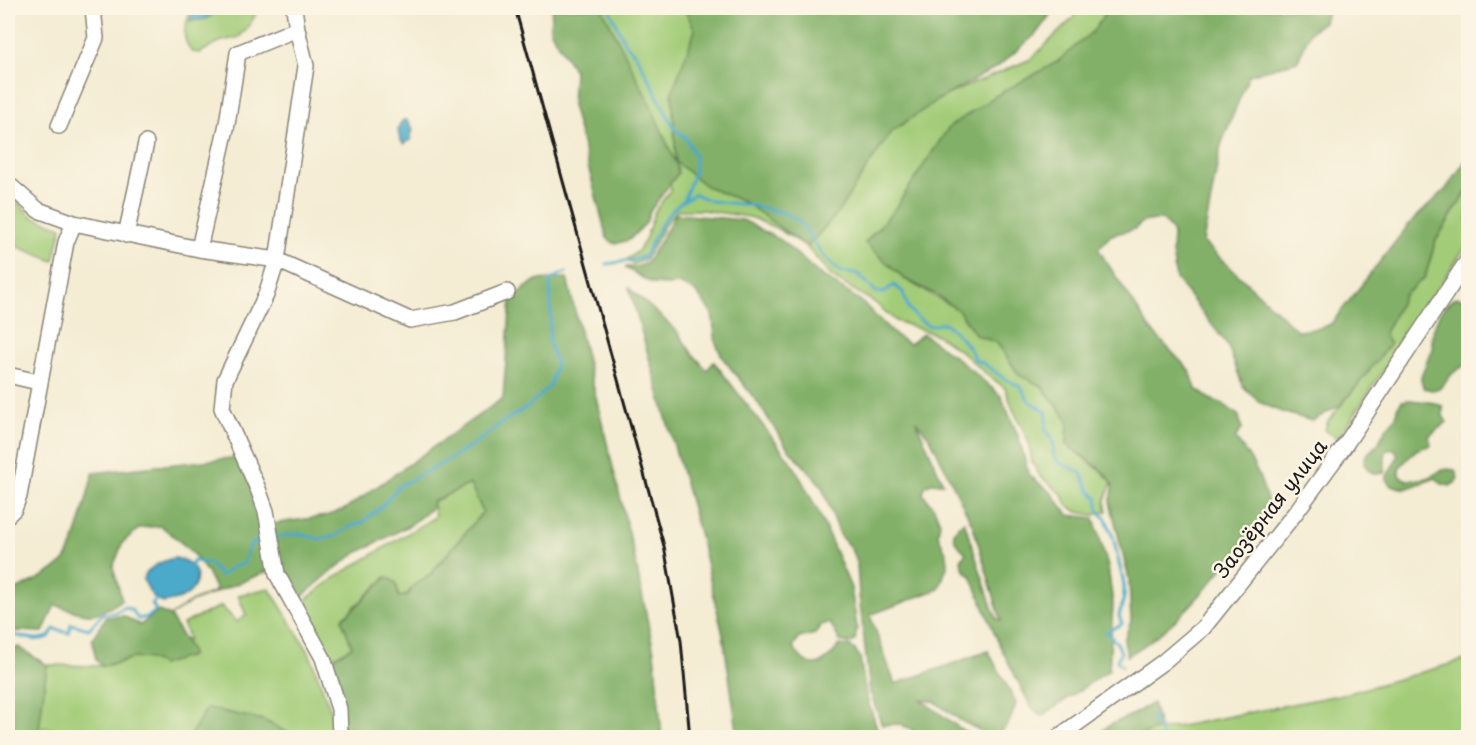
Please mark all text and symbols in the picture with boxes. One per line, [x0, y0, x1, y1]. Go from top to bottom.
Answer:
street label: Заозёрная улица [1206, 432, 1334, 584]

